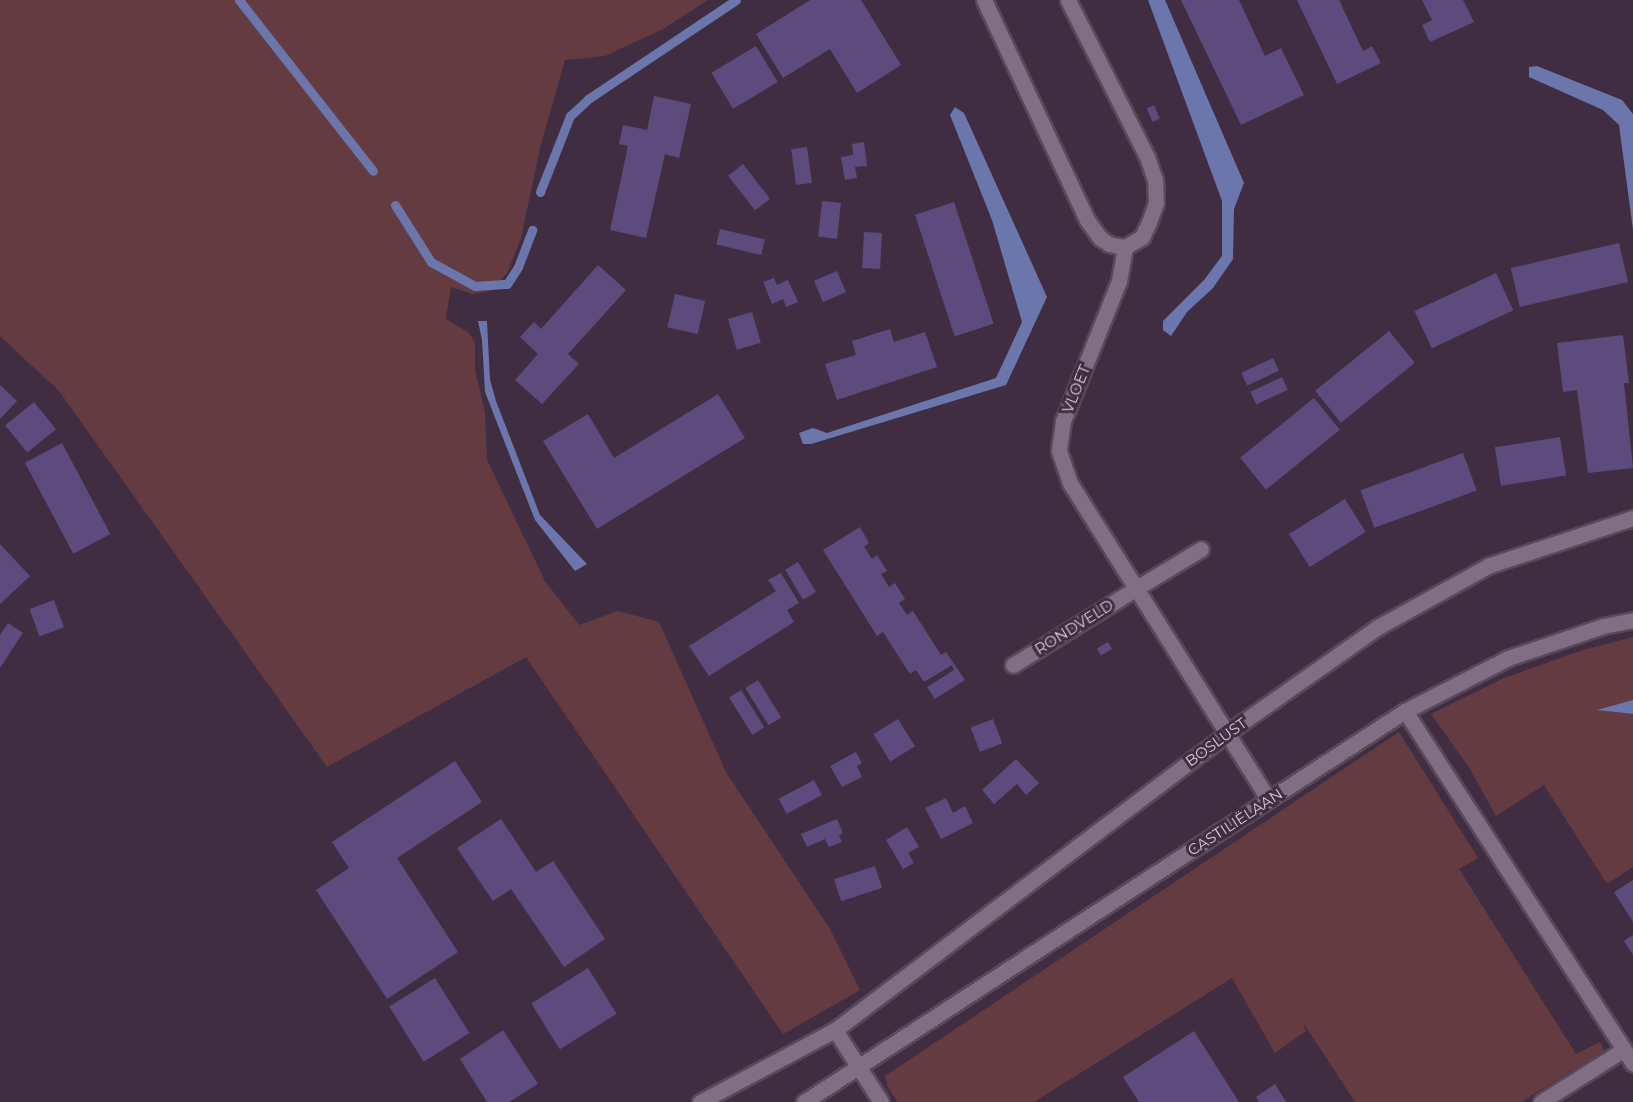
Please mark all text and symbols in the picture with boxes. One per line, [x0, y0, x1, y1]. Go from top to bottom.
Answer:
street label: VLOET [1058, 362, 1094, 416]
street label: RONDVELD [1031, 596, 1117, 658]
street label: BOSLUST [1182, 714, 1250, 770]
street label: CASTILIËLAAN [1184, 785, 1286, 859]

